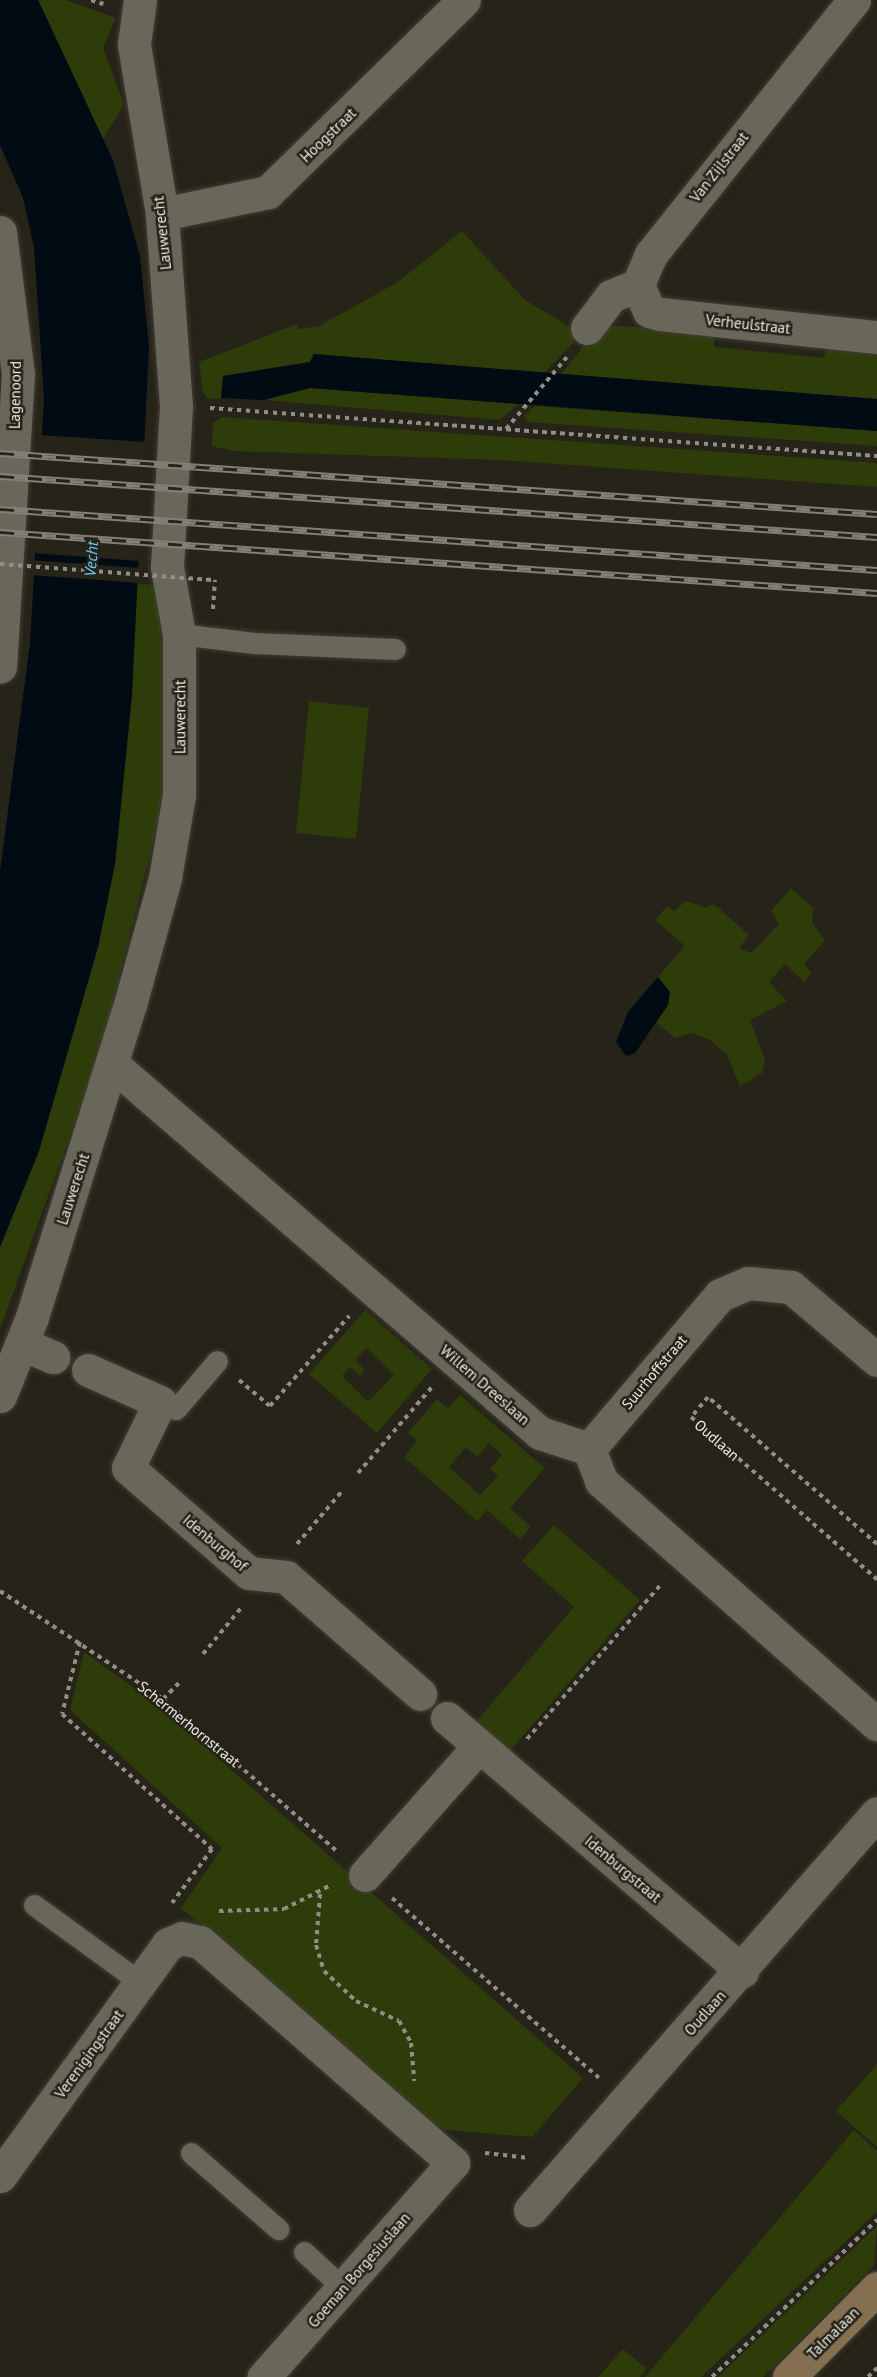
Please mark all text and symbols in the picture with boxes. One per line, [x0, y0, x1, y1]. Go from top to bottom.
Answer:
street label: Hoogstraat [296, 104, 360, 166]
street label: Van Zijlstraat [686, 128, 752, 206]
street label: Lauwerecht [149, 195, 175, 271]
street label: Verheulstraat [705, 311, 791, 337]
street label: Lagenoord [5, 361, 25, 429]
water label: Vecht [80, 541, 102, 577]
street label: Lauwerecht [171, 680, 189, 754]
street label: Lauwerecht [53, 1151, 93, 1227]
street label: Suurhoffstraat [618, 1331, 690, 1413]
street label: Willem Dreeslaan [437, 1341, 533, 1429]
street label: Oudlaan [691, 1416, 743, 1464]
street label: Idenburghof [179, 1511, 251, 1575]
street label: Schermerhornstraat [134, 1677, 244, 1771]
street label: Idenburgstraat [581, 1832, 665, 1906]
street label: Oudlaan [681, 1987, 729, 2039]
street label: Verenigingstraat [51, 2006, 127, 2102]
street label: Goeman Borgesiuslaan [304, 2209, 414, 2331]
street label: Talmalaan [803, 2303, 863, 2363]

